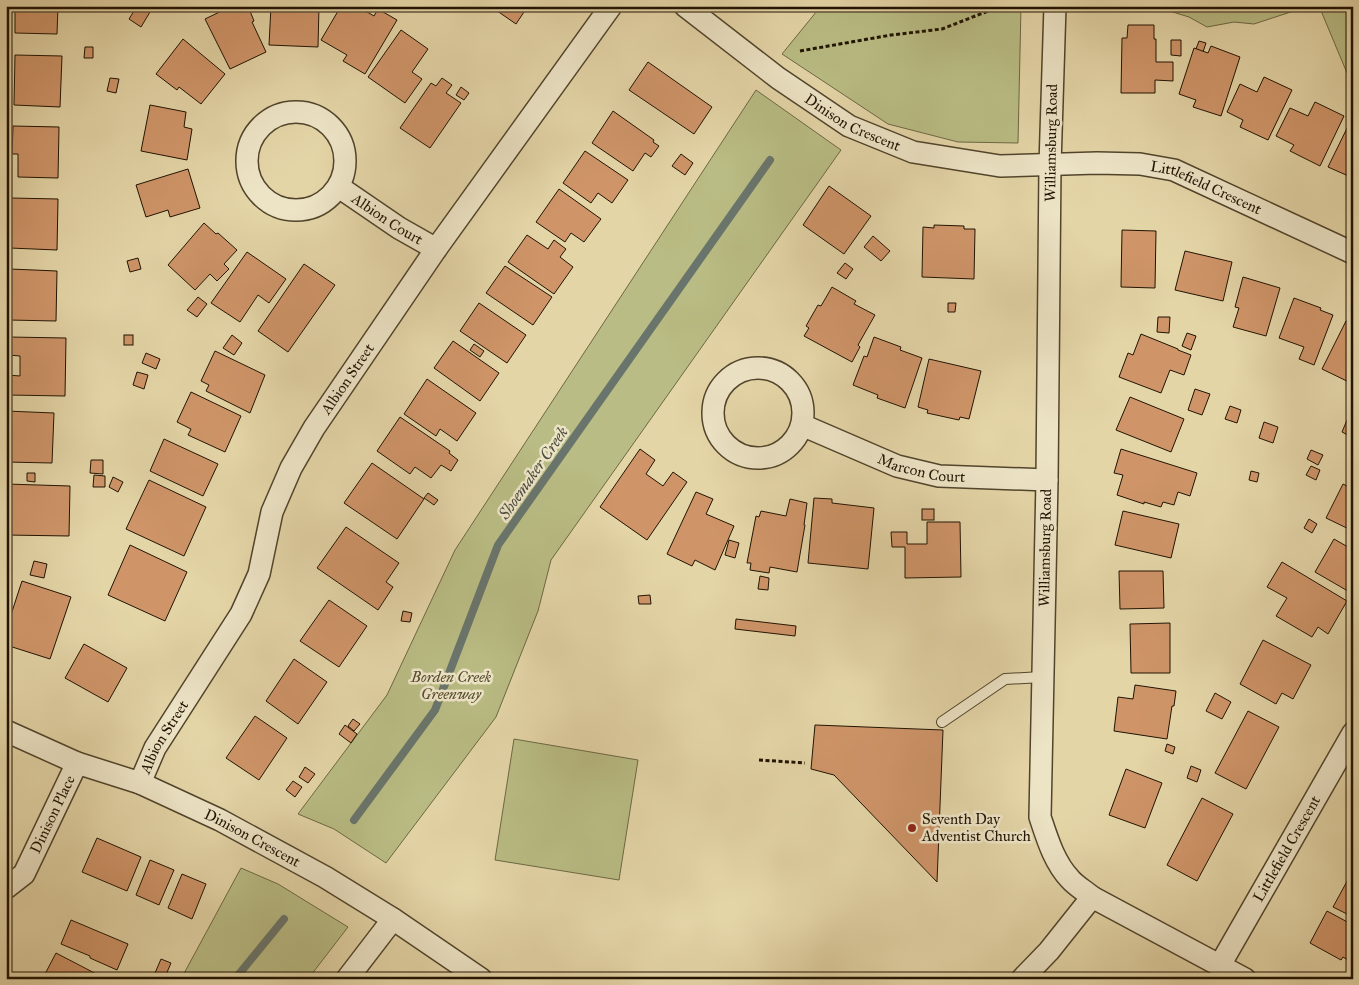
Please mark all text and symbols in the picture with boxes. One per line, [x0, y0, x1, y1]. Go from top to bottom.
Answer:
street label: Williamsburg Road [1041, 83, 1061, 202]
street label: Dinison Crescent [801, 90, 904, 155]
street label: Littlefield Crescent [1149, 157, 1265, 219]
street label: Albion Court [347, 189, 427, 249]
street label: Albion Street [316, 339, 378, 419]
water label: Shoemaker Creek [494, 423, 572, 524]
street label: Marcon Court [875, 450, 966, 486]
street label: Williamsburg Road [1035, 488, 1055, 607]
park label: Borden Creek Greenway [410, 668, 491, 703]
street label: Albion Street [136, 696, 193, 777]
street label: Dinison Place [26, 772, 79, 856]
street label: Littlefield Crescent [1249, 792, 1324, 905]
street label: Dinison Crescent [202, 805, 304, 871]
place label: Seventh Day Adventist Church [921, 810, 1032, 845]
marker: Seventh Day Adventist Church [906, 822, 918, 834]

